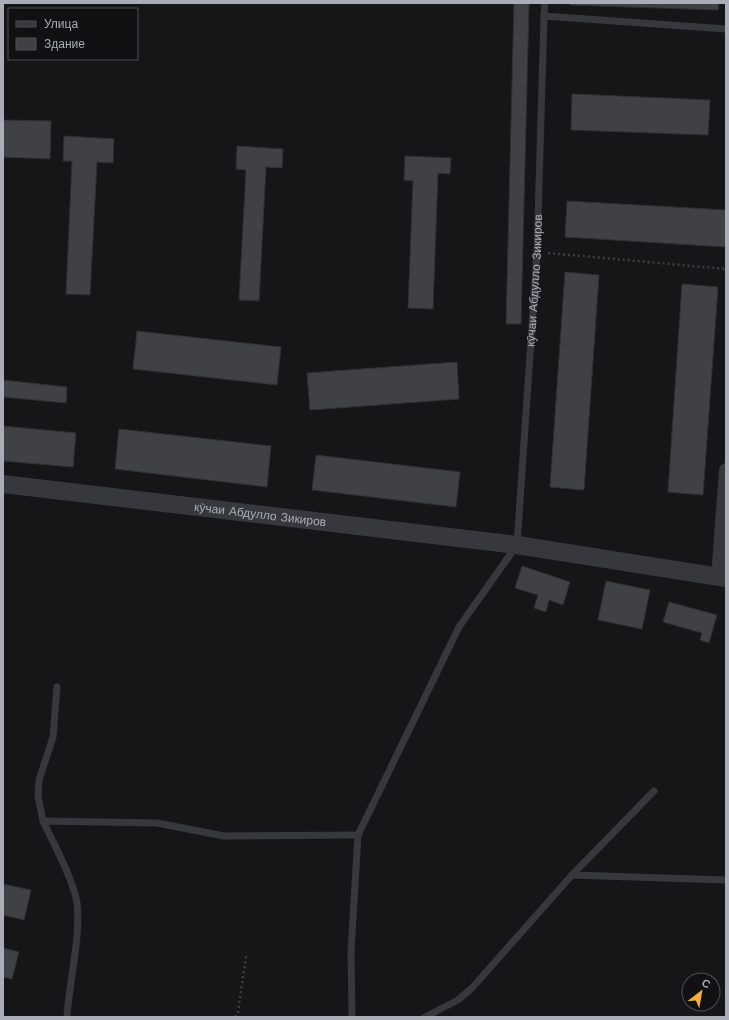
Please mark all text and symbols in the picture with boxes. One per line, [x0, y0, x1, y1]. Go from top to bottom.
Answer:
legend [8, 8, 138, 60]
text: Улица [44, 17, 78, 31]
text: Здание [44, 37, 85, 51]
street label: кӯчаи Абдулло Зикиров [524, 214, 545, 347]
street label: кӯчаи Абдулло Зикиров [193, 500, 327, 529]
north arrow [681, 972, 721, 1012]
text: С [699, 976, 713, 992]

